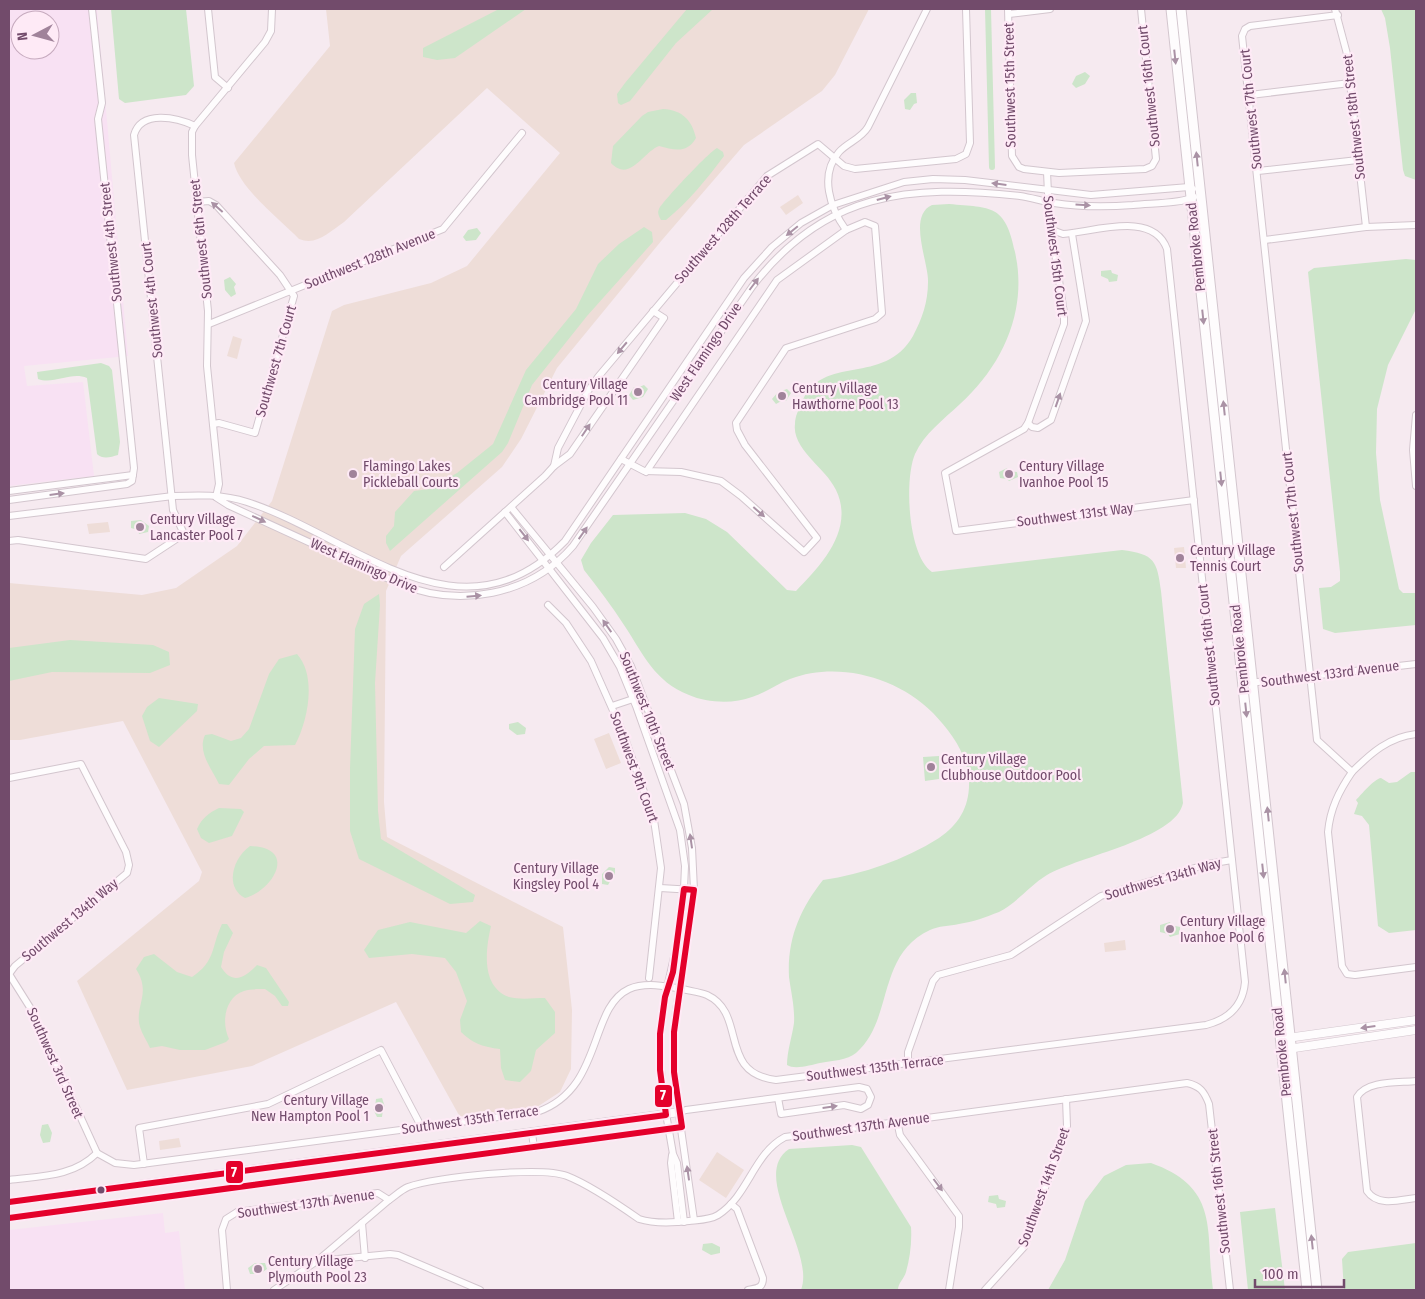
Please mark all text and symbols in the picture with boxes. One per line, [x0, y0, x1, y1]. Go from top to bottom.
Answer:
north arrow [10, 10, 60, 60]
street label: Southwest 15th Street [1000, 22, 1020, 148]
street label: Southwest 16th Court [1134, 24, 1164, 148]
text: N [14, 31, 31, 41]
street label: Southwest 17th Court [1236, 48, 1266, 170]
one-way arrow [1172, 50, 1180, 66]
street label: Southwest 18th Street [1339, 53, 1369, 180]
one-way arrow [1193, 151, 1201, 167]
street label: Southwest 128th Terrace [671, 171, 775, 287]
street label: Southwest 6th Street [186, 178, 216, 300]
one-way arrow [990, 180, 1006, 188]
street label: Southwest 4th Street [96, 181, 126, 303]
one-way arrow [876, 193, 891, 201]
street label: Southwest 15th Court [1039, 195, 1071, 318]
one-way arrow [211, 201, 223, 213]
one-way arrow [1075, 201, 1091, 209]
street label: Pembroke Road [1183, 202, 1209, 292]
street label: Southwest 128th Avenue [302, 225, 438, 293]
one-way arrow [786, 225, 799, 236]
street label: Southwest 4th Court [137, 241, 167, 359]
one-way arrow [749, 277, 759, 291]
street label: West Flamingo Drive [667, 299, 746, 405]
street label: Southwest 7th Court [252, 303, 300, 419]
one-way arrow [1199, 309, 1207, 325]
one-way arrow [616, 341, 627, 354]
place label: Century Village Cambridge Pool 11 [524, 376, 628, 409]
place label: Century Village Hawthorne Pool 13 [792, 380, 899, 413]
marker: Century Village Cambridge Pool 11 [632, 386, 644, 398]
marker: Century Village Hawthorne Pool 13 [776, 390, 788, 402]
one-way arrow [1054, 392, 1062, 407]
one-way arrow [1220, 400, 1228, 416]
one-way arrow [581, 424, 591, 437]
street label: Southwest 17th Court [1278, 451, 1308, 573]
place label: Flamingo Lakes Pickleball Courts [363, 458, 459, 491]
place label: Century Village Ivanhoe Pool 15 [1019, 458, 1108, 491]
marker: Flamingo Lakes Pickleball Courts [347, 468, 359, 480]
marker: Century Village Ivanhoe Pool 15 [1003, 468, 1015, 480]
one-way arrow [1217, 471, 1225, 487]
one-way arrow [49, 489, 65, 497]
street label: Southwest 131st Way [1016, 499, 1135, 531]
one-way arrow [752, 506, 764, 518]
place label: Century Village Lancaster Pool 7 [150, 511, 243, 544]
one-way arrow [252, 515, 266, 523]
marker: Century Village Lancaster Pool 7 [134, 521, 146, 533]
one-way arrow [578, 526, 588, 540]
one-way arrow [519, 528, 530, 541]
street label: West Flamingo Drive [308, 535, 420, 597]
place label: Century Village Tennis Court [1190, 542, 1275, 575]
marker: Century Village Tennis Court [1174, 552, 1186, 564]
street label: Southwest 16th Court [1194, 583, 1224, 707]
one-way arrow [466, 591, 482, 599]
street label: Pembroke Road [1227, 604, 1253, 694]
one-way arrow [602, 619, 612, 633]
street label: Southwest 10th Street [616, 649, 679, 773]
street label: Southwest 133rd Avenue [1260, 657, 1400, 691]
one-way arrow [1242, 702, 1250, 718]
street label: Southwest 9th Court [606, 709, 662, 825]
place label: Century Village Clubhouse Outdoor Pool [941, 751, 1081, 784]
marker: Century Village Clubhouse Outdoor Pool [925, 761, 937, 773]
one-way arrow [1263, 806, 1271, 822]
one-way arrow [687, 833, 695, 849]
street label: Southwest 134th Way [1103, 854, 1224, 904]
place label: Century Village Kingsley Pool 4 [513, 860, 599, 893]
one-way arrow [1259, 864, 1267, 880]
marker: Century Village Kingsley Pool 4 [603, 870, 615, 882]
street label: Southwest 134th Way [18, 874, 122, 965]
place label: Century Village Ivanhoe Pool 6 [1180, 913, 1265, 946]
marker: Century Village Ivanhoe Pool 6 [1164, 923, 1176, 935]
one-way arrow [1281, 967, 1289, 983]
street label: Southwest 3rd Street [23, 1005, 87, 1121]
street label: Pembroke Road [1269, 1007, 1295, 1097]
one-way arrow [1360, 1023, 1376, 1031]
street label: Southwest 135th Terrace [805, 1051, 945, 1085]
line badge: 7 [654, 1084, 673, 1108]
text: 7 [660, 1087, 666, 1104]
place label: Century Village New Hampton Pool 1 [251, 1092, 369, 1125]
marker: Century Village New Hampton Pool 1 [373, 1102, 385, 1114]
street label: Southwest 135th Terrace [400, 1102, 540, 1138]
one-way arrow [822, 1103, 838, 1111]
street label: Southwest 137th Avenue [791, 1109, 931, 1145]
street label: Southwest 14th Street [1015, 1125, 1074, 1249]
street label: Southwest 16th Street [1204, 1127, 1234, 1254]
line badge: 7 [225, 1160, 244, 1184]
text: 7 [231, 1164, 237, 1181]
one-way arrow [684, 1165, 692, 1181]
one-way arrow [933, 1178, 943, 1192]
unlabelled marker [96, 1185, 106, 1195]
street label: Southwest 137th Avenue [236, 1186, 376, 1222]
one-way arrow [1308, 1233, 1316, 1249]
place label: Century Village Plymouth Pool 23 [268, 1253, 367, 1286]
scale bar [1255, 1256, 1344, 1288]
marker: Century Village Plymouth Pool 23 [252, 1263, 264, 1275]
text: 100 m [1262, 1265, 1299, 1283]

